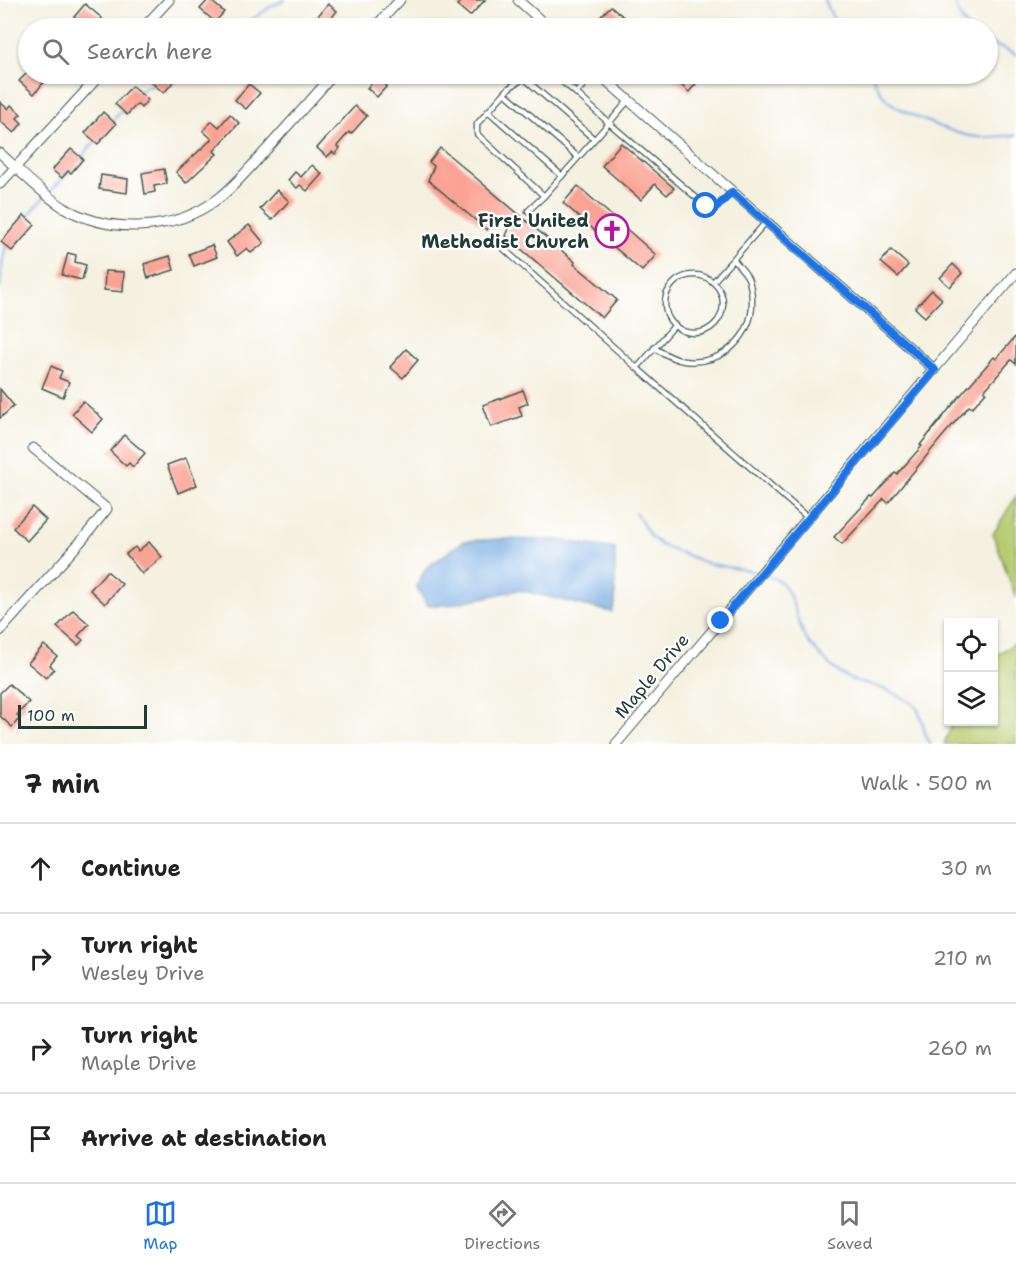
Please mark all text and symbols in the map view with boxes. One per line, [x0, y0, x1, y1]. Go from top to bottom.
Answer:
search box [18, 18, 998, 84]
icon: search [39, 35, 72, 68]
text: Search here [87, 37, 213, 66]
route start [692, 192, 718, 218]
place label: First United Methodist Church [421, 209, 589, 254]
church icon: First United Methodist Church [594, 213, 630, 249]
route end [707, 607, 733, 633]
map controls [944, 618, 998, 726]
button: locate [944, 618, 998, 672]
street label: Maple Drive [609, 628, 695, 724]
button: layers [944, 672, 998, 726]
scale bar [18, 702, 147, 730]
text: 100 m [27, 705, 75, 726]
text: 7 min [24, 766, 100, 801]
text: Walk · 500 m [860, 770, 992, 796]
icon: ahead [24, 852, 57, 885]
text: Continue [81, 854, 181, 883]
text: 30 m [940, 855, 992, 881]
text: Turn right [81, 931, 198, 960]
icon: right [24, 942, 57, 975]
text: 210 m [933, 945, 992, 971]
text: Wesley Drive [81, 960, 204, 986]
text: Turn right [81, 1021, 198, 1050]
icon: right [24, 1032, 57, 1065]
text: 260 m [927, 1035, 992, 1061]
text: Maple Drive [81, 1050, 197, 1076]
icon: arrive [24, 1122, 57, 1155]
text: Arrive at destination [81, 1124, 327, 1153]
tab: Map [143, 1197, 178, 1254]
tab: Directions [464, 1197, 541, 1254]
tab: Saved [827, 1197, 873, 1254]

